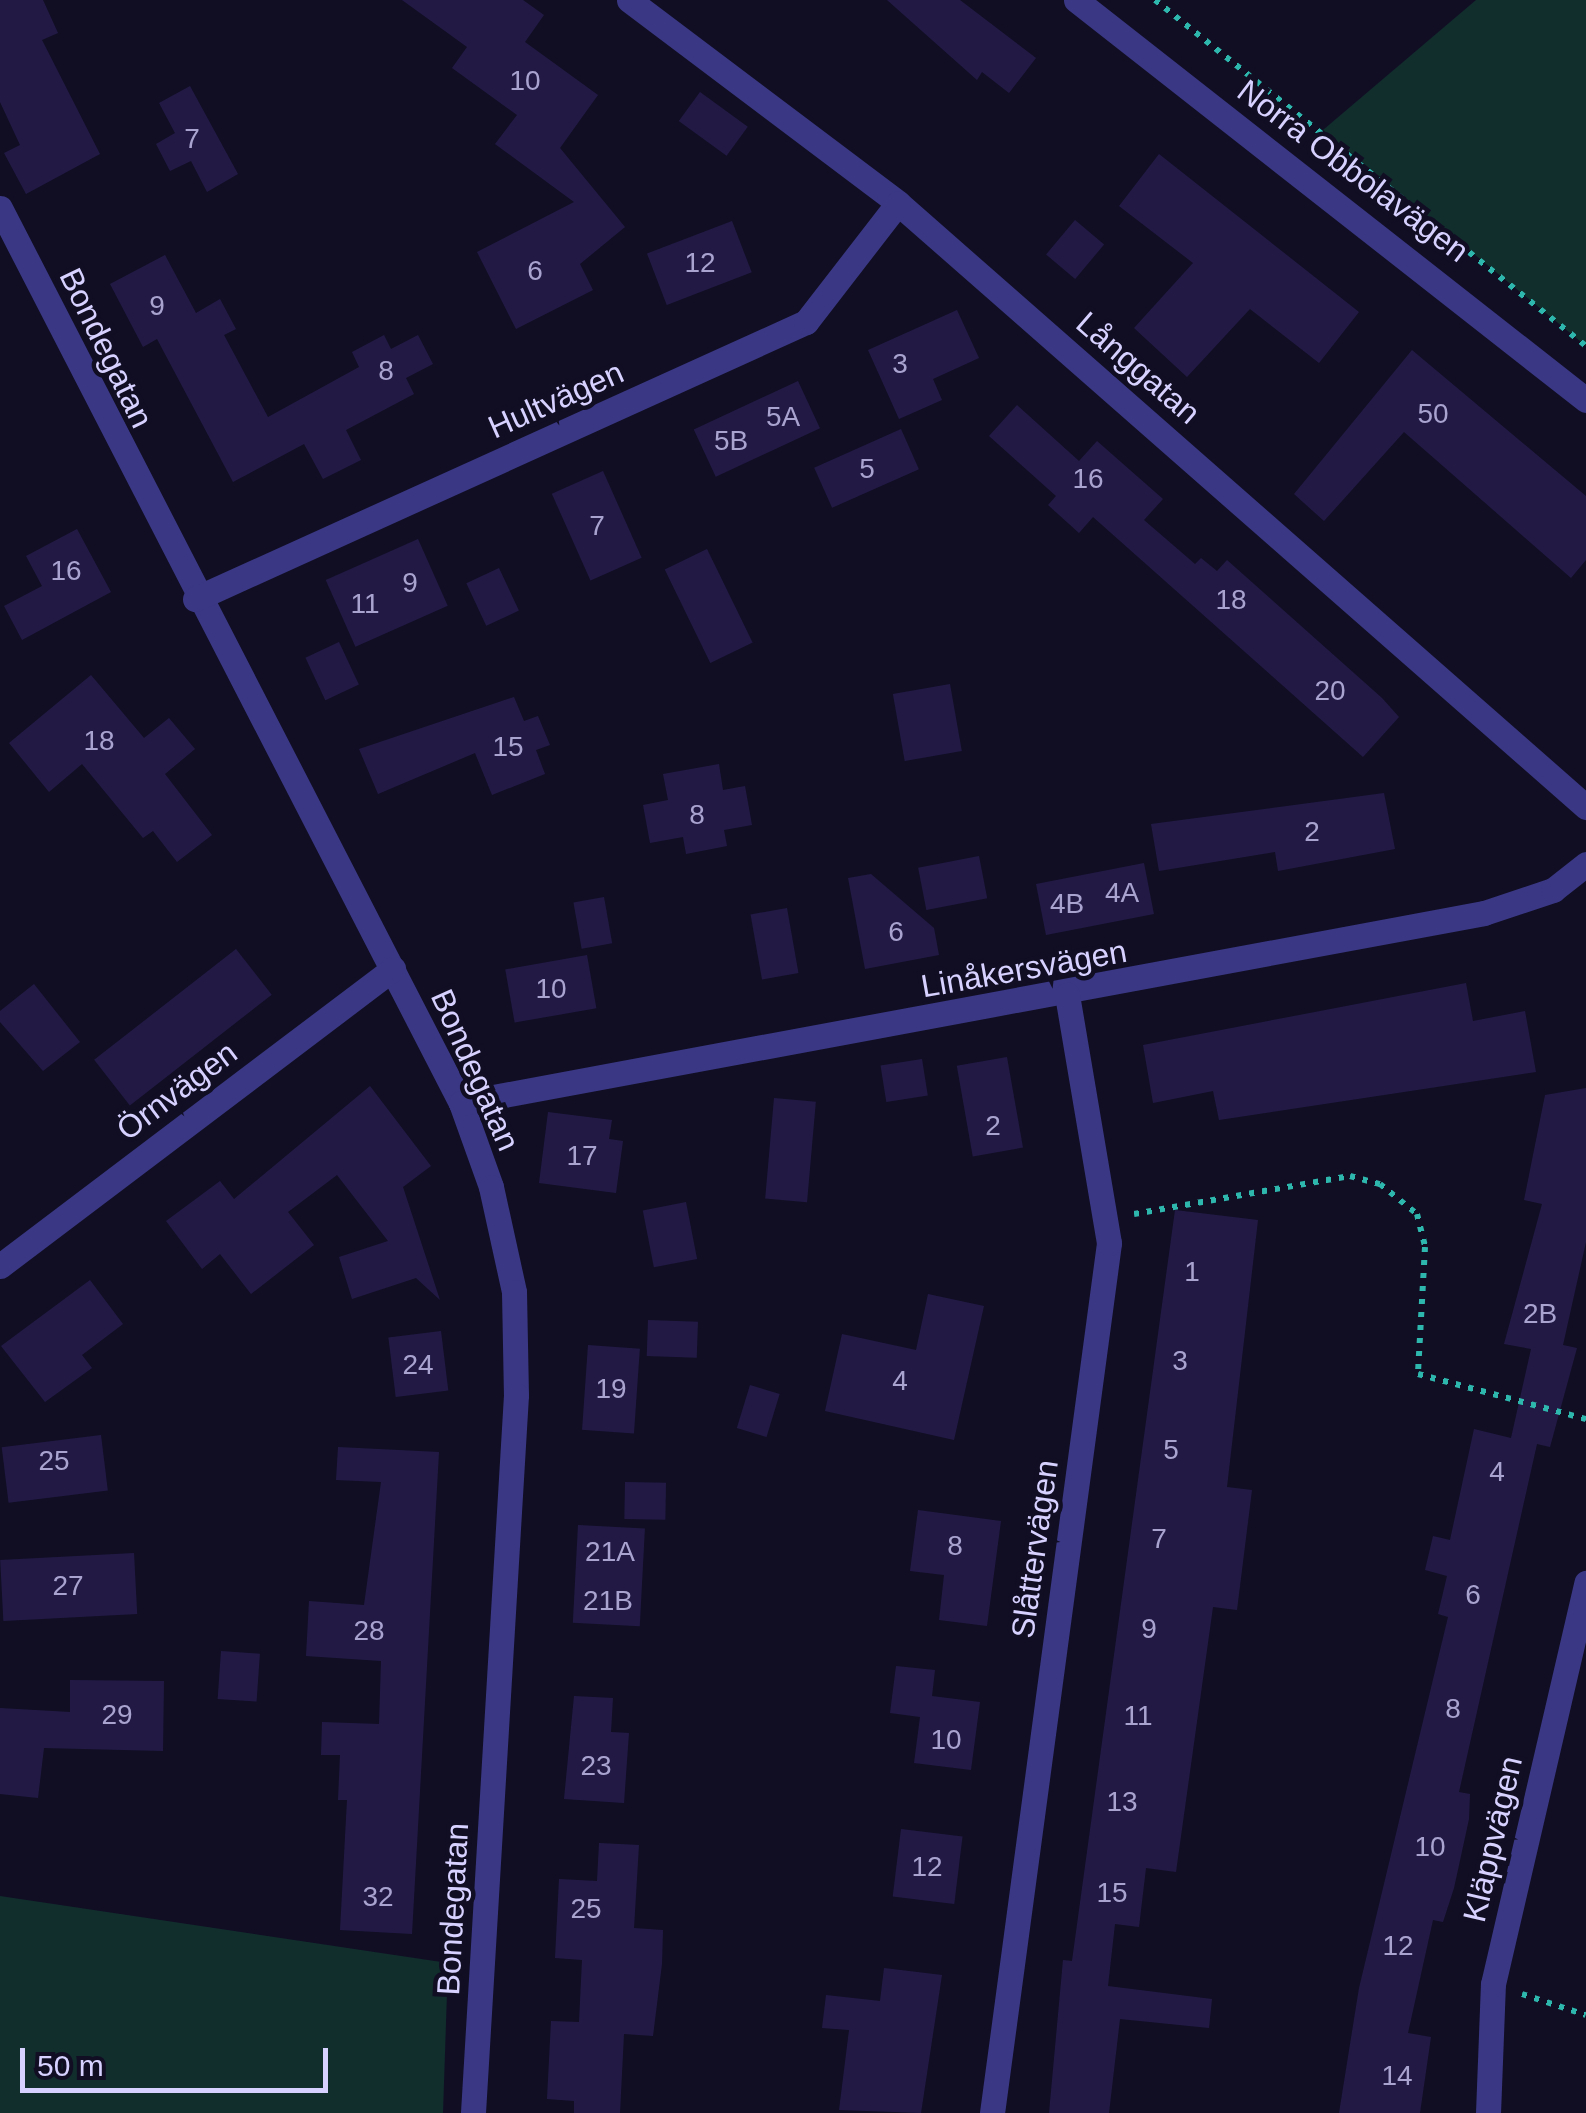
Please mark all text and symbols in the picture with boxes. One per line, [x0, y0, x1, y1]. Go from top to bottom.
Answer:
house number: 10 [509, 64, 541, 98]
street label: Norra Obbolavägen [1230, 72, 1476, 270]
house number: 7 [184, 122, 200, 156]
house number: 12 [684, 246, 716, 280]
house number: 6 [527, 254, 543, 288]
street label: Bondegatan [51, 262, 161, 434]
house number: 9 [149, 289, 165, 323]
street label: Långgatan [1068, 304, 1208, 432]
house number: 3 [892, 347, 908, 381]
street label: Hultvägen [482, 353, 630, 447]
house number: 8 [378, 354, 394, 388]
house number: 50 [1417, 397, 1449, 431]
house number: 5A [766, 400, 800, 434]
house number: 5B [714, 424, 748, 458]
house number: 5 [859, 452, 875, 486]
house number: 16 [1072, 462, 1104, 496]
house number: 7 [589, 509, 605, 543]
house number: 16 [50, 554, 82, 588]
house number: 9 [402, 566, 418, 600]
house number: 18 [1215, 583, 1247, 617]
house number: 11 [350, 587, 380, 621]
house number: 20 [1314, 674, 1346, 708]
house number: 18 [83, 724, 115, 758]
house number: 15 [492, 730, 524, 764]
house number: 8 [689, 798, 705, 832]
house number: 2 [1304, 815, 1320, 849]
house number: 4A [1105, 876, 1139, 910]
house number: 4B [1050, 887, 1084, 921]
house number: 6 [888, 915, 904, 949]
street label: Linåkersvägen [918, 932, 1130, 1006]
house number: 10 [535, 972, 567, 1006]
street label: Bondegatan [422, 983, 528, 1157]
street label: Örnvägen [109, 1033, 245, 1149]
house number: 2 [985, 1109, 1001, 1143]
house number: 17 [566, 1139, 598, 1173]
house number: 1 [1184, 1255, 1200, 1289]
house number: 2B [1523, 1297, 1557, 1331]
house number: 3 [1172, 1344, 1188, 1378]
house number: 24 [402, 1348, 434, 1382]
house number: 4 [892, 1364, 908, 1398]
house number: 19 [595, 1372, 627, 1406]
house number: 5 [1163, 1433, 1179, 1467]
house number: 25 [38, 1444, 70, 1478]
house number: 4 [1489, 1455, 1505, 1489]
street label: Slåttervägen [1003, 1457, 1067, 1641]
house number: 7 [1151, 1522, 1167, 1556]
house number: 8 [947, 1529, 963, 1563]
house number: 21A [585, 1535, 635, 1569]
house number: 27 [52, 1569, 84, 1603]
house number: 6 [1465, 1578, 1481, 1612]
house number: 21B [583, 1584, 633, 1618]
house number: 9 [1141, 1612, 1157, 1646]
house number: 28 [353, 1614, 385, 1648]
house number: 8 [1445, 1692, 1461, 1726]
house number: 29 [101, 1698, 133, 1732]
house number: 11 [1123, 1699, 1153, 1733]
house number: 10 [930, 1723, 962, 1757]
house number: 23 [580, 1749, 612, 1783]
street label: Kläppvägen [1455, 1752, 1531, 1926]
house number: 13 [1106, 1785, 1138, 1819]
street label: Bondegatan [429, 1822, 477, 1996]
house number: 10 [1414, 1830, 1446, 1864]
house number: 12 [911, 1850, 943, 1884]
house number: 15 [1096, 1876, 1128, 1910]
house number: 32 [362, 1880, 394, 1914]
house number: 25 [570, 1892, 602, 1926]
house number: 12 [1382, 1929, 1414, 1963]
scale bar [25, 2028, 332, 2090]
text: 50 m [37, 2049, 104, 2082]
house number: 14 [1381, 2059, 1413, 2093]

